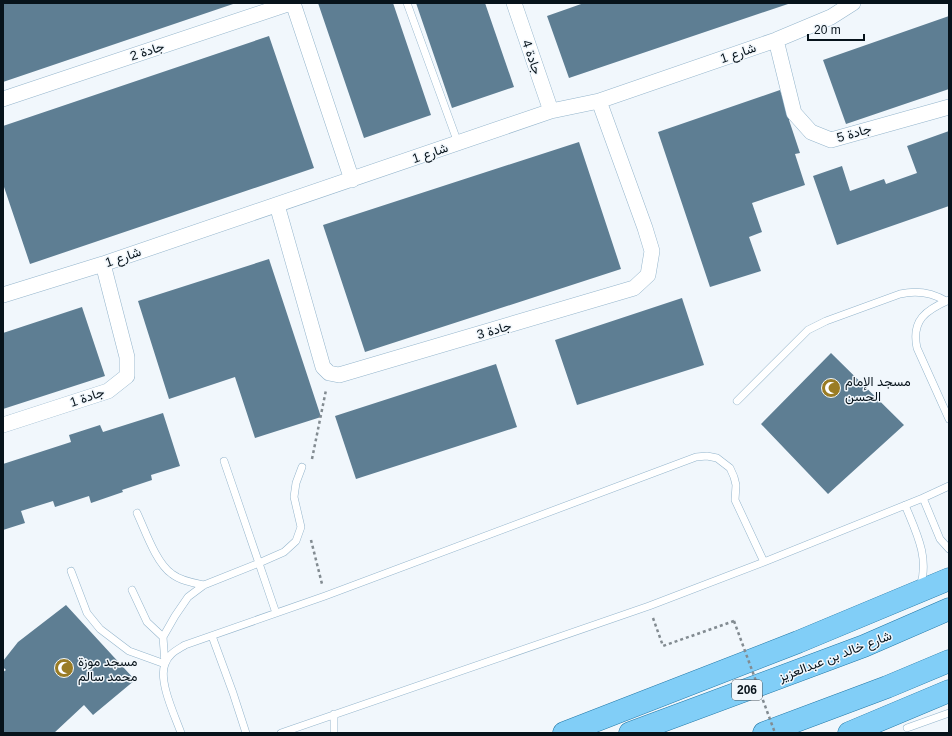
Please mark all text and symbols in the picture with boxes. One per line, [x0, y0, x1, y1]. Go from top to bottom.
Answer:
scale bar [808, 16, 864, 42]
text: 20 m [814, 23, 841, 37]
street label: جادة 2 [128, 38, 166, 64]
street label: جادة 4 [519, 38, 545, 76]
street label: شارع 1 [718, 40, 759, 68]
street label: جادة 5 [835, 121, 873, 145]
street label: شارع 1 [410, 140, 451, 168]
street label: شارع 1 [103, 244, 144, 272]
street label: جادة 3 [475, 318, 513, 342]
place label: مسجد الإمام الحسن [845, 374, 911, 405]
mosque icon: مسجد الإمام الحسن [820, 377, 842, 399]
street label: جادة 1 [68, 384, 106, 410]
street label: شارع خالد بن عبدالعزيز [775, 628, 894, 687]
place label: مسجد موزة محمد سالم [78, 654, 138, 685]
mosque icon: مسجد موزة محمد سالم [53, 657, 75, 679]
road number: 206 [732, 680, 762, 700]

